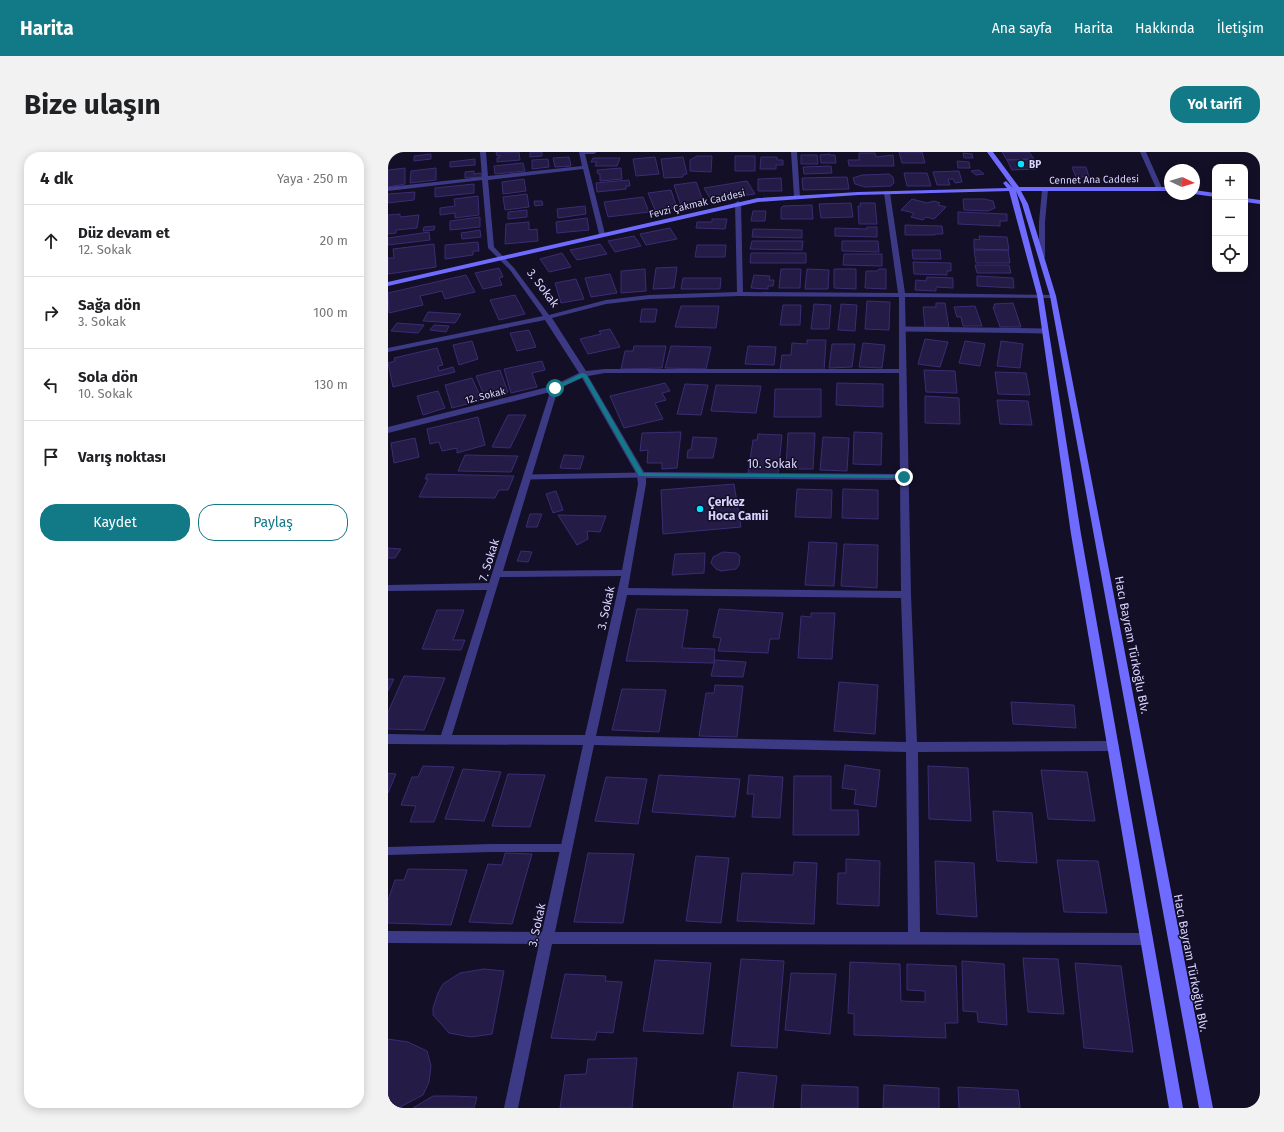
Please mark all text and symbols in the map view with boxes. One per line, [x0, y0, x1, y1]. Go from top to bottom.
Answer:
text: Harita [20, 17, 74, 40]
text: Ana sayfa [992, 20, 1052, 37]
text: Harita [1074, 20, 1113, 37]
text: Hakkında [1135, 20, 1195, 37]
text: İletişim [1217, 20, 1264, 37]
button: Yol tarifi [1170, 86, 1260, 123]
text: Bize ulaşın [24, 88, 161, 121]
marker: BP [1016, 159, 1026, 169]
place label: BP [1029, 159, 1041, 171]
north arrow [1164, 164, 1200, 200]
map controls [1212, 164, 1248, 272]
button: + [1212, 164, 1248, 200]
text: 4 dk [40, 168, 73, 189]
text: Yaya · 250 m [277, 171, 348, 186]
street label: Cennet Ana Caddesi [1049, 172, 1139, 187]
street label: Fevzi Çakmak Caddesi [648, 186, 747, 221]
button: − [1212, 200, 1248, 236]
text: Düz devam et [78, 224, 170, 242]
icon: ahead [40, 230, 62, 252]
text: 20 m [320, 233, 348, 248]
button: locate [1212, 236, 1248, 272]
text: 12. Sokak [78, 242, 132, 257]
street label: 3. Sokak [524, 266, 562, 311]
text: Sağa dön [78, 296, 141, 314]
icon: right [40, 302, 62, 324]
text: 100 m [313, 305, 348, 320]
text: 3. Sokak [78, 314, 126, 329]
text: Sola dön [78, 368, 138, 386]
icon: left [40, 374, 62, 396]
text: 130 m [314, 377, 348, 392]
route start [546, 379, 564, 397]
street label: 12. Sokak [464, 385, 508, 407]
text: 10. Sokak [78, 386, 132, 401]
icon: arrive [40, 446, 62, 468]
text: Varış noktası [78, 448, 166, 466]
street label: 10. Sokak [747, 457, 798, 471]
route end [895, 468, 913, 486]
place label: Çerkez Hoca Camii [708, 495, 768, 523]
button: Kaydet [40, 504, 190, 541]
button: Paylaş [198, 504, 348, 541]
marker: Çerkez Hoca Camii [695, 504, 705, 514]
street label: 7. Sokak [476, 536, 502, 583]
street label: Hacı Bayram Türkoğlu Blv. [1112, 575, 1152, 715]
street label: 3. Sokak [595, 584, 618, 631]
street label: Hacı Bayram Türkoğlu Blv. [1171, 893, 1211, 1033]
street label: 3. Sokak [526, 901, 549, 948]

